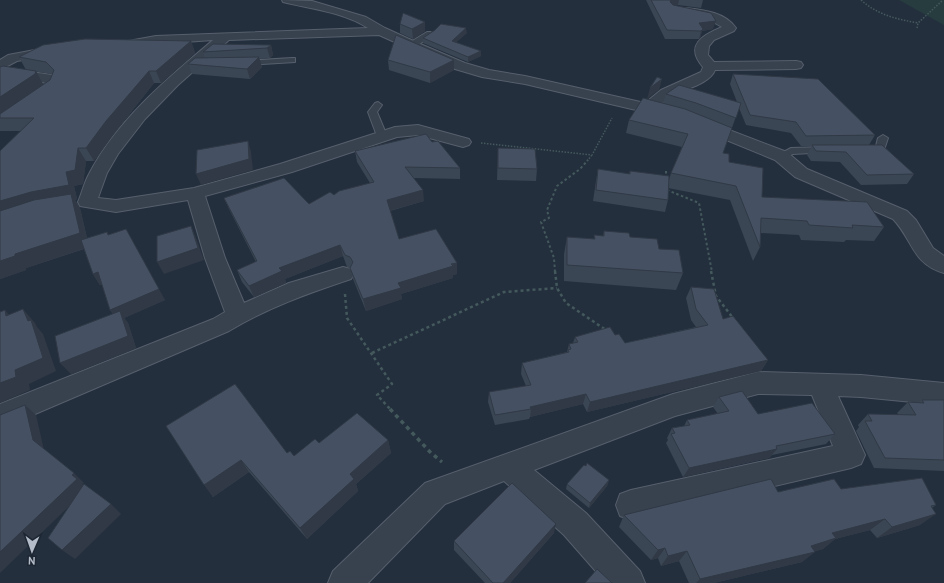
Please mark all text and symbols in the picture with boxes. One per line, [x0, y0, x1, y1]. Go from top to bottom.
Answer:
north arrow [12, 531, 52, 571]
text: N [28, 554, 36, 568]

